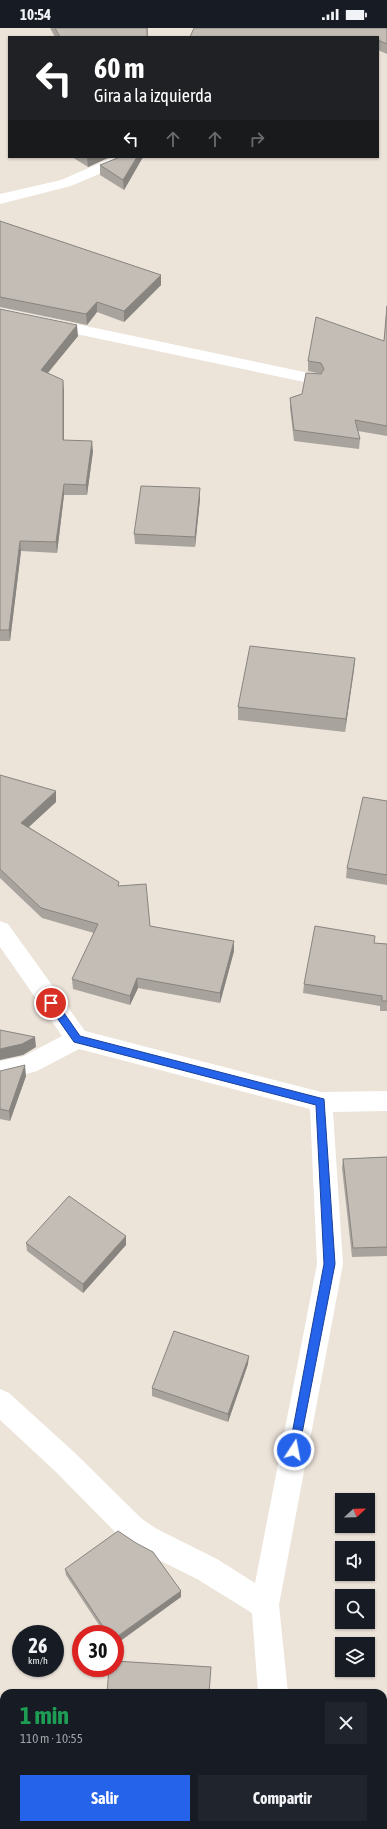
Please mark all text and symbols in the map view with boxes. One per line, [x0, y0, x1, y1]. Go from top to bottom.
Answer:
text: 10:54 [20, 6, 51, 23]
icon: left [28, 52, 80, 104]
text: 60 m [94, 52, 144, 84]
text: Gira a la izquierda [94, 85, 212, 106]
icon: left [120, 128, 142, 150]
icon: ahead [162, 128, 184, 150]
icon: ahead [204, 128, 226, 150]
icon: right [246, 128, 268, 150]
pin [34, 986, 68, 1020]
icon: arrive [40, 992, 62, 1014]
position arrow [273, 1429, 315, 1471]
north arrow [335, 1493, 375, 1533]
map controls [335, 1493, 375, 1677]
button: sound [335, 1541, 375, 1581]
button: search [335, 1589, 375, 1629]
speed limit sign: 30 [72, 1625, 124, 1677]
text: 26 [29, 1634, 47, 1657]
button: layers [335, 1637, 375, 1677]
text: km/h [28, 1655, 48, 1666]
text: 1 min [20, 1702, 69, 1729]
button: close [325, 1702, 367, 1744]
text: 110 m · 10:55 [20, 1731, 83, 1746]
button: Salir [20, 1775, 190, 1821]
button: Compartir [198, 1775, 367, 1821]

